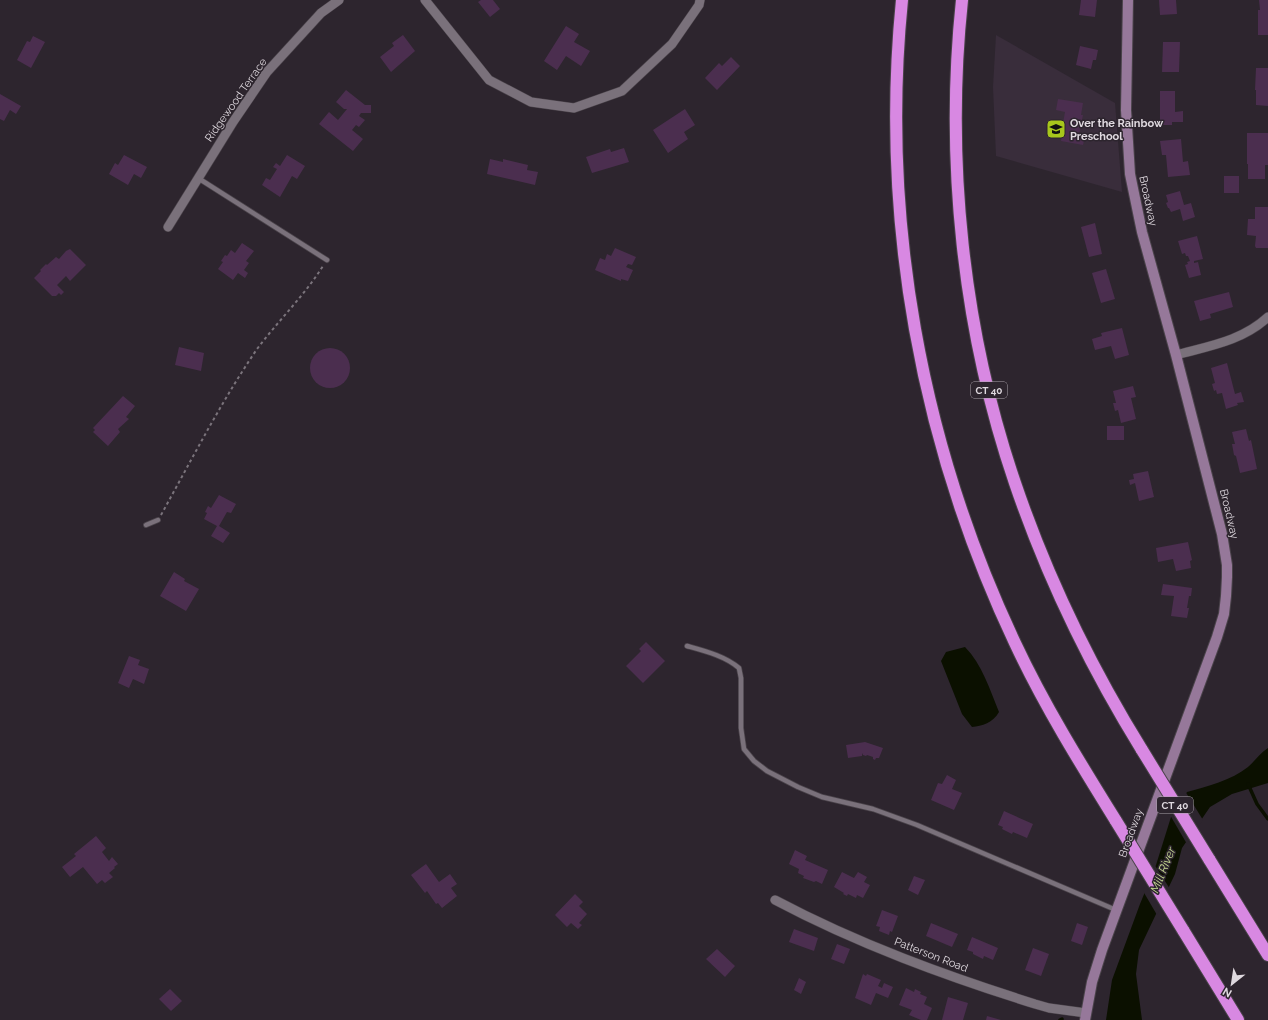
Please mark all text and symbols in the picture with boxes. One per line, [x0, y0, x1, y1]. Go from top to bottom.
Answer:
street label: Ridgewood Terrace [202, 55, 270, 144]
place label: Over the Rainbow Preschool [1070, 117, 1164, 143]
school or university icon: Over the Rainbow Preschool [1045, 118, 1067, 140]
street label: Broadway [1136, 175, 1160, 227]
road number: CT 40 [971, 382, 1007, 398]
street label: Broadway [1217, 488, 1241, 540]
road number: CT 40 [1157, 797, 1193, 813]
street label: Broadway [1116, 807, 1146, 859]
water label: Mill River [1148, 844, 1179, 895]
street label: Patterson Road [892, 935, 970, 975]
north arrow [1212, 964, 1252, 1004]
text: N [1220, 984, 1234, 1000]

